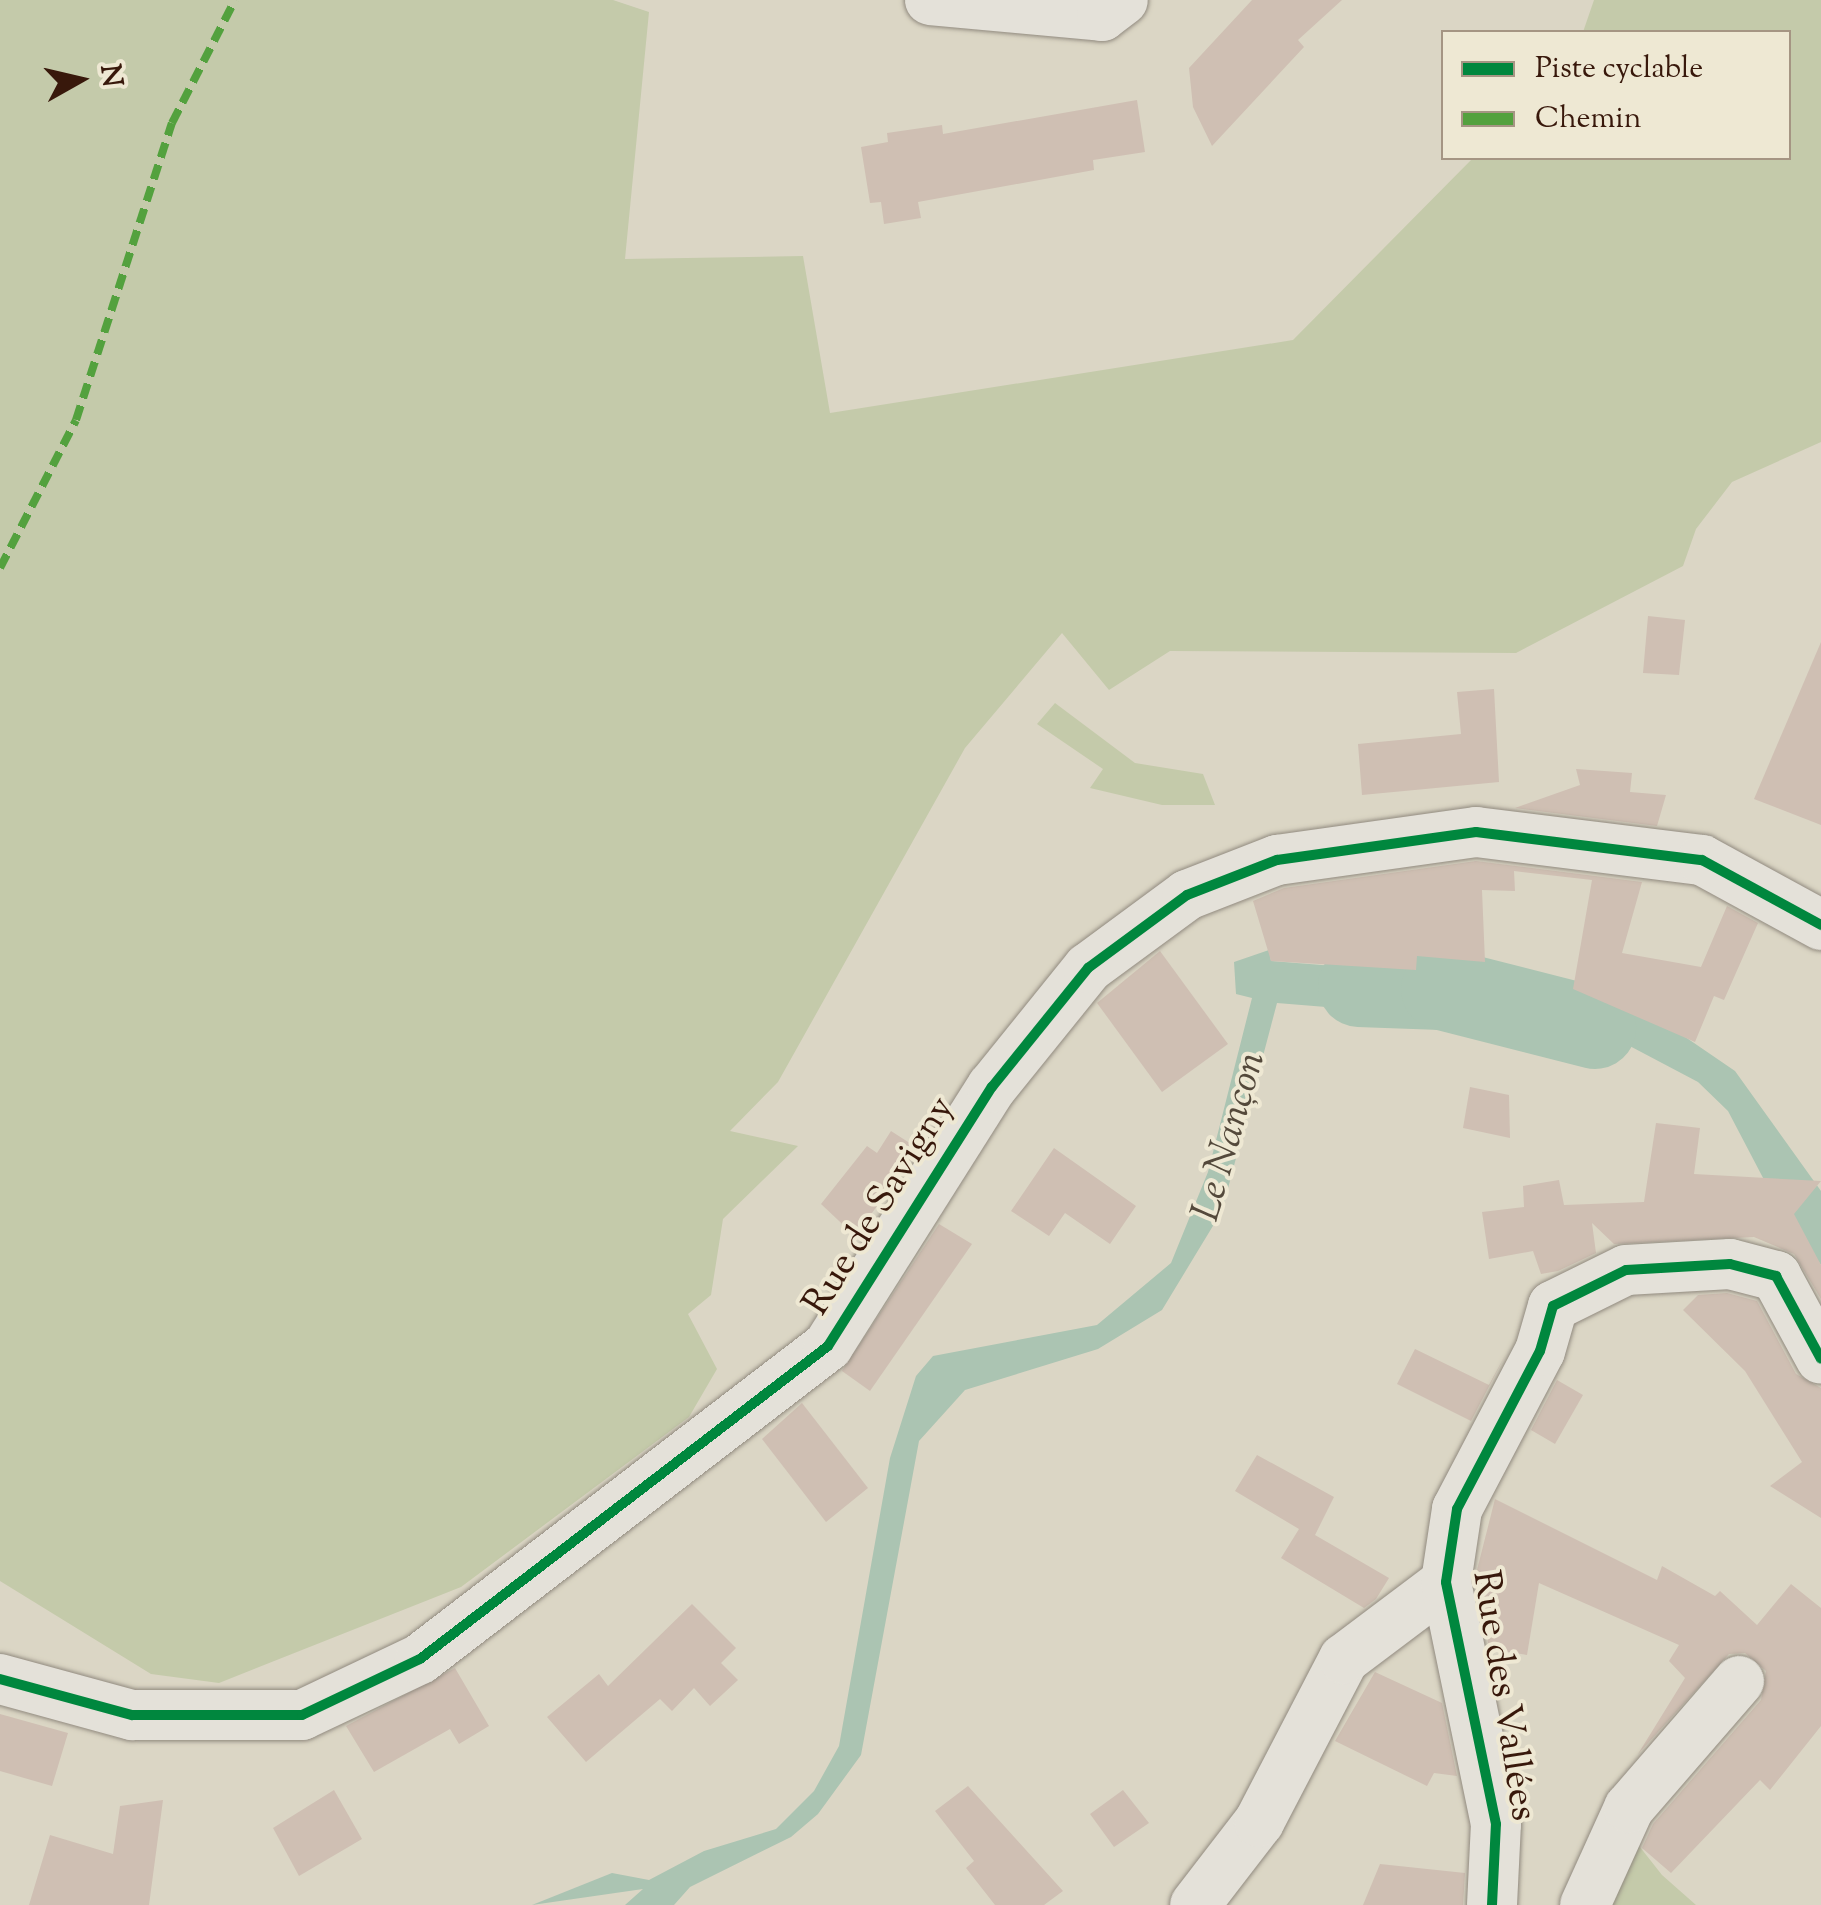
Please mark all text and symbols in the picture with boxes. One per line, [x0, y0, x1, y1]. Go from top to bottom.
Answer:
north arrow [30, 30, 130, 130]
legend [1441, 30, 1791, 160]
text: Piste cyclable [1535, 48, 1703, 91]
text: N [88, 62, 131, 90]
text: Chemin [1535, 98, 1642, 141]
water label: Le Nançon [1184, 1047, 1278, 1227]
street label: Rue de Savigny [796, 1089, 966, 1325]
street label: Rue des Vallées [1460, 1568, 1544, 1824]

